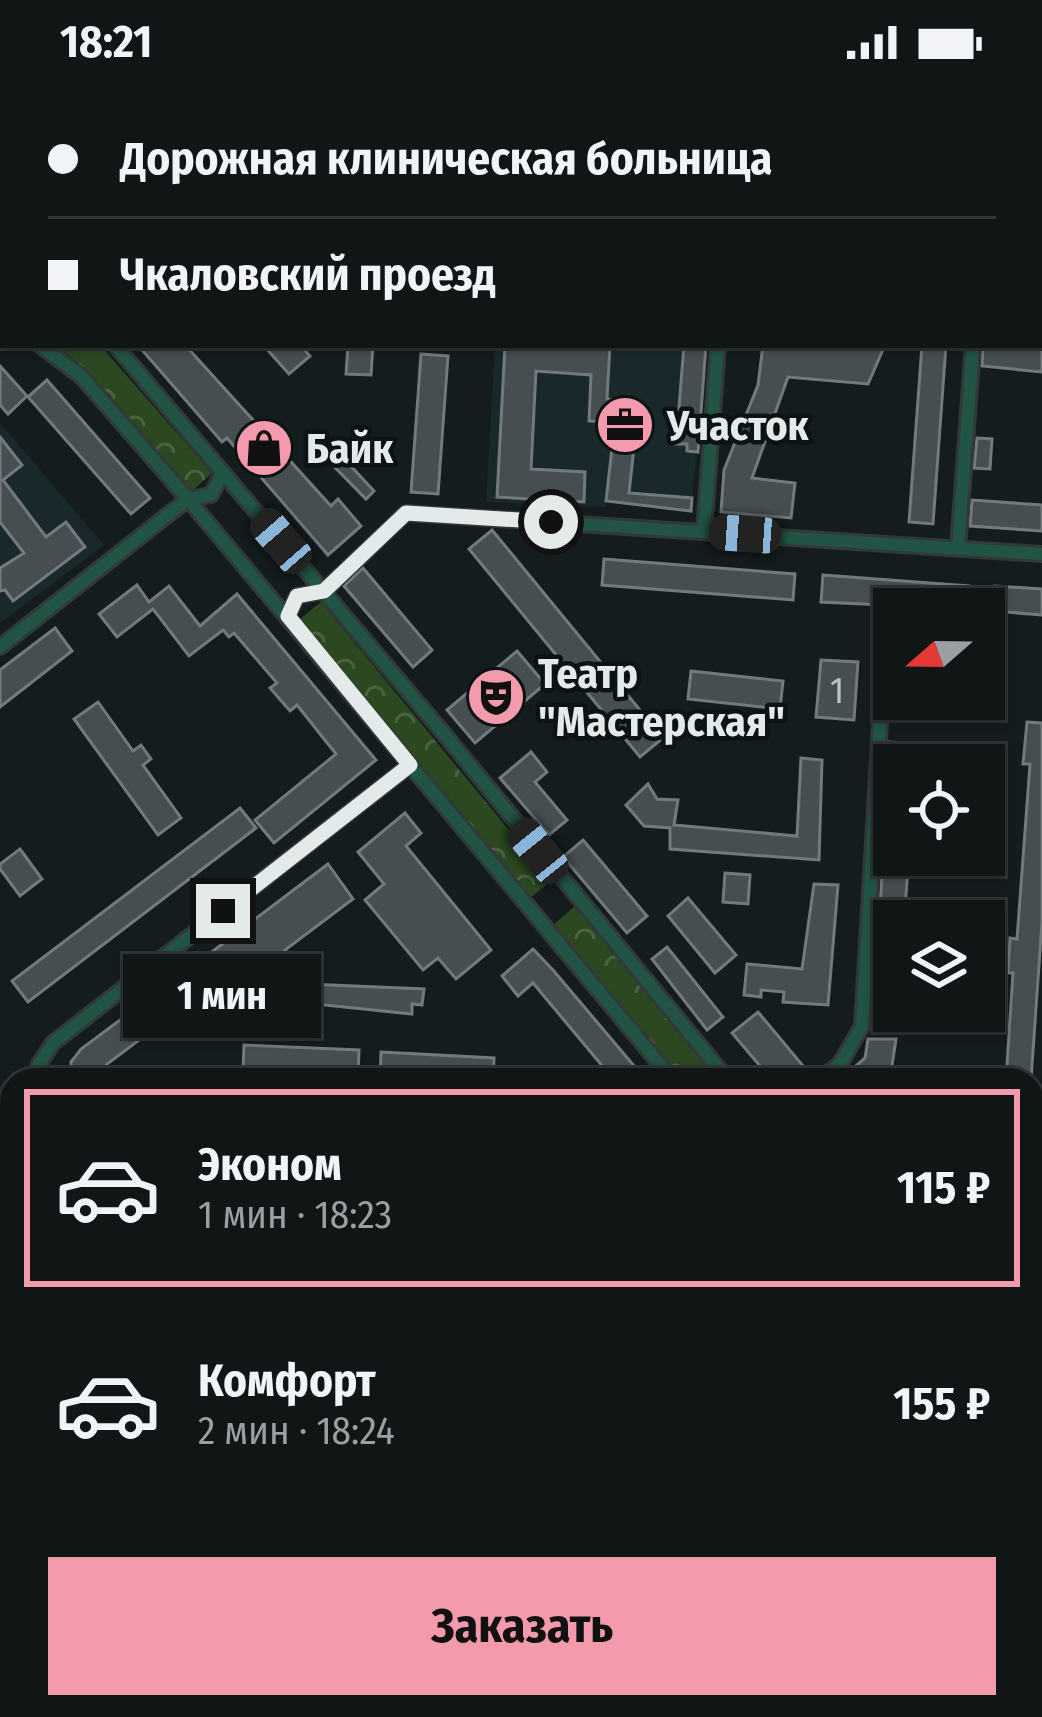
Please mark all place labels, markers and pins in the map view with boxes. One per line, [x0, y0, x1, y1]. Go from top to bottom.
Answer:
office icon: Участок [594, 394, 656, 456]
place label: Участок [666, 401, 810, 451]
shop icon: Байк [233, 417, 295, 479]
place label: Байк [306, 424, 394, 474]
place label: Театр "Мастерская" [538, 649, 785, 747]
theatre icon: Театр "Мастерская" [465, 666, 527, 728]

